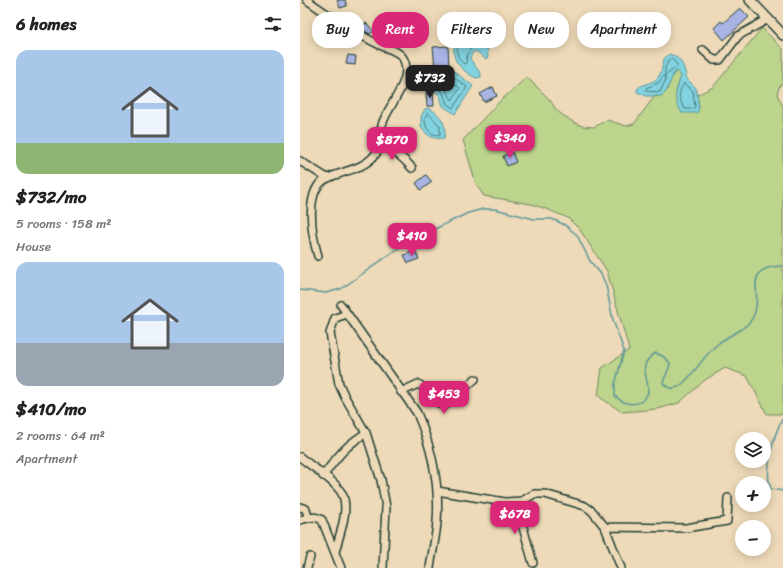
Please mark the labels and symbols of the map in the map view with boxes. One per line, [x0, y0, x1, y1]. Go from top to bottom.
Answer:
pin: $732 [406, 65, 454, 99]
pin: $340 [486, 125, 534, 159]
pin: $870 [368, 127, 416, 161]
pin: $410 [388, 223, 436, 257]
pin: $453 [420, 381, 468, 415]
pin: $678 [491, 501, 539, 535]

